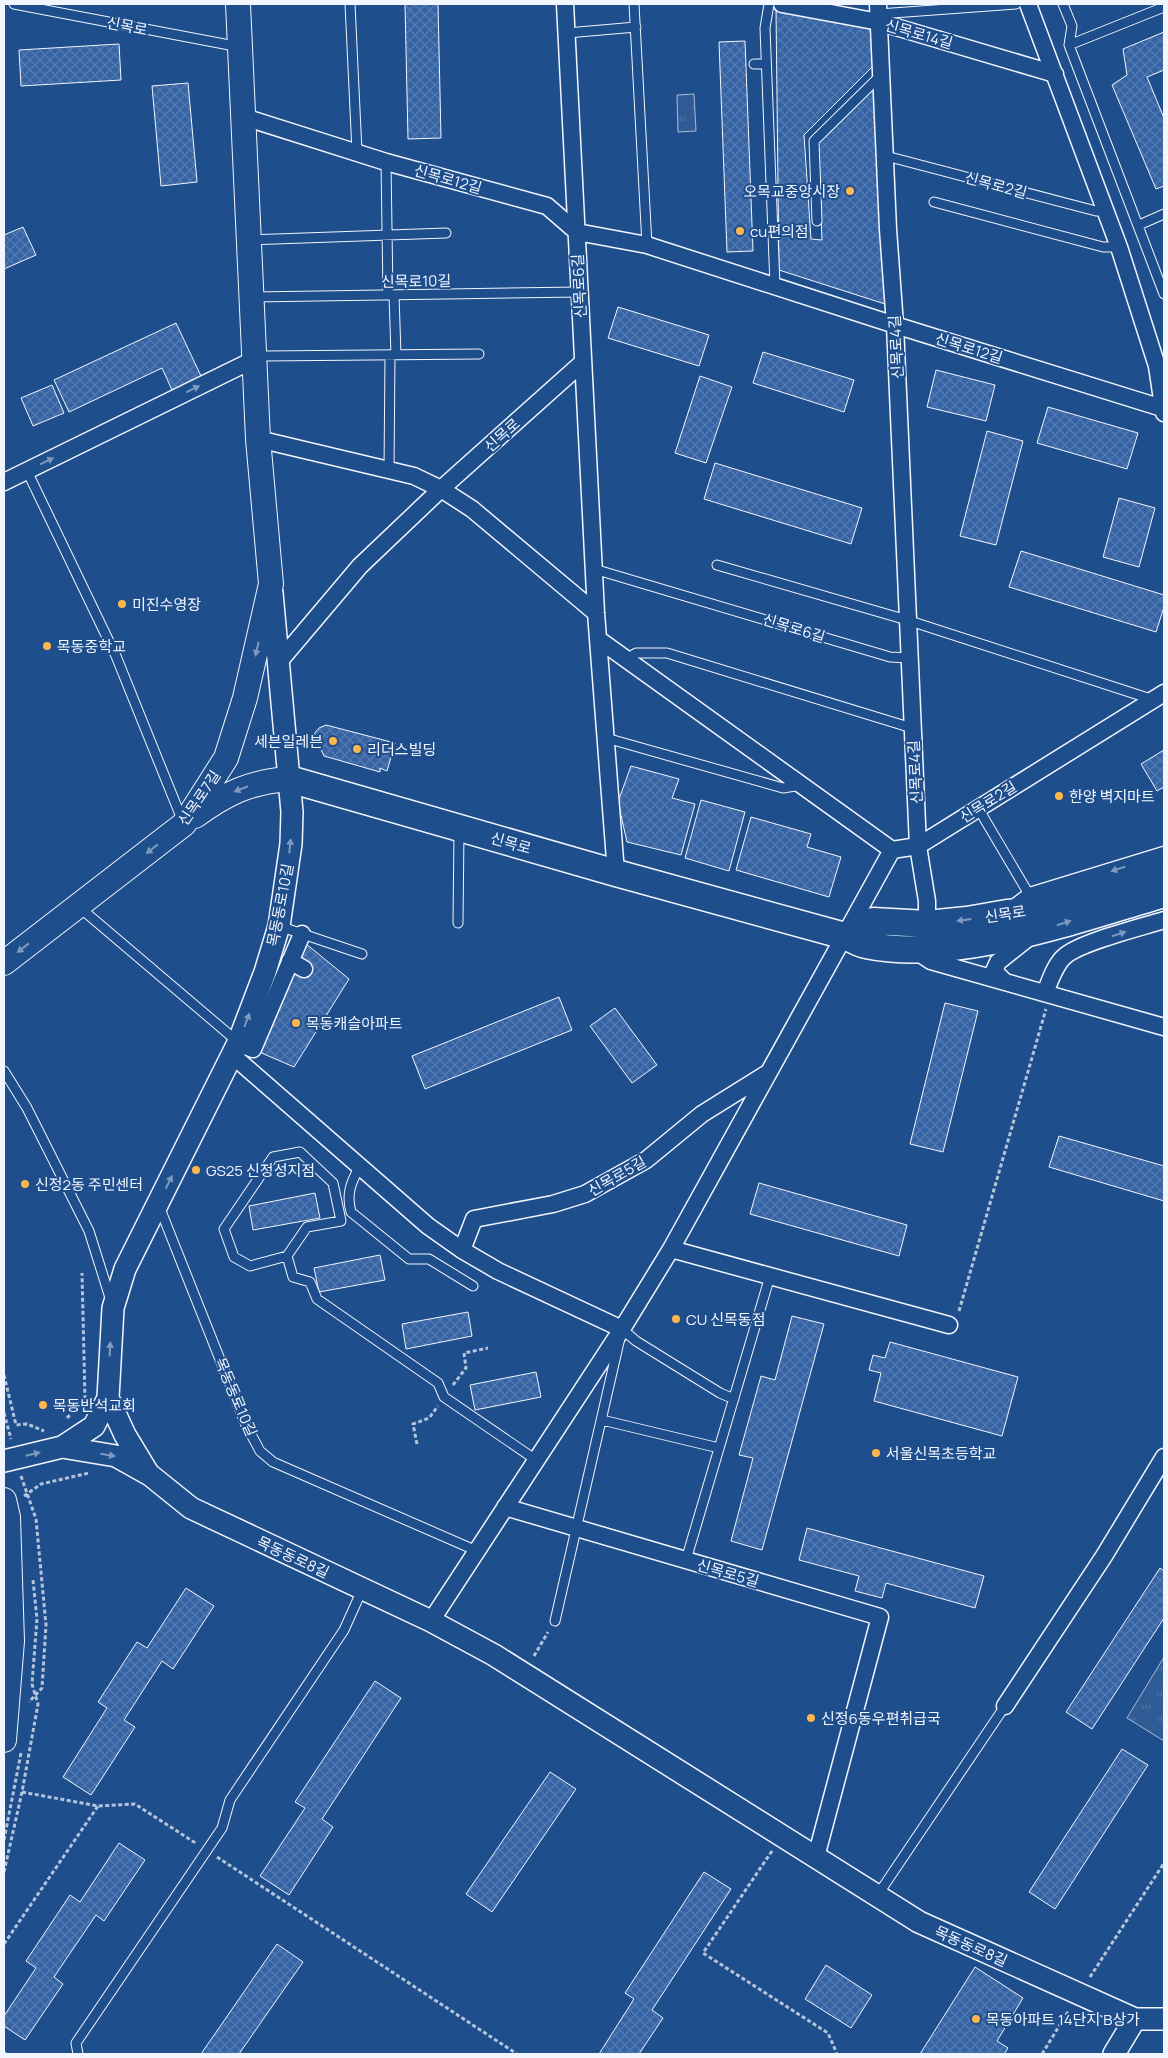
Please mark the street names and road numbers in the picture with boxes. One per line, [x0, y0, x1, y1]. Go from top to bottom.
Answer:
street label: 신목로 [105, 12, 149, 40]
street label: 신목로14길 [883, 14, 955, 54]
street label: 신목로12길 [412, 159, 484, 199]
street label: 신목로2길 [962, 167, 1030, 203]
street label: 신목로6길 [567, 253, 591, 319]
street label: 신목로10길 [381, 270, 451, 292]
street label: 신목로4길 [884, 314, 908, 380]
street label: 신목로12길 [933, 328, 1005, 368]
street label: 신목로 [480, 413, 524, 457]
street label: 신목로6길 [760, 609, 828, 647]
street label: 신목로4길 [903, 739, 927, 805]
street label: 신목로7길 [173, 766, 225, 830]
street label: 신목로2길 [955, 776, 1021, 828]
street label: 신목로 [488, 827, 534, 859]
street label: 목동동로10길 [262, 862, 298, 948]
street label: 신목로 [983, 900, 1027, 928]
street label: 신목로5길 [584, 1151, 650, 1201]
street label: 목동동로10길 [210, 1354, 262, 1440]
street label: 목동동로8길 [253, 1531, 333, 1583]
street label: 신목로5길 [694, 1554, 762, 1592]
street label: 목동동로8길 [931, 1921, 1011, 1971]

